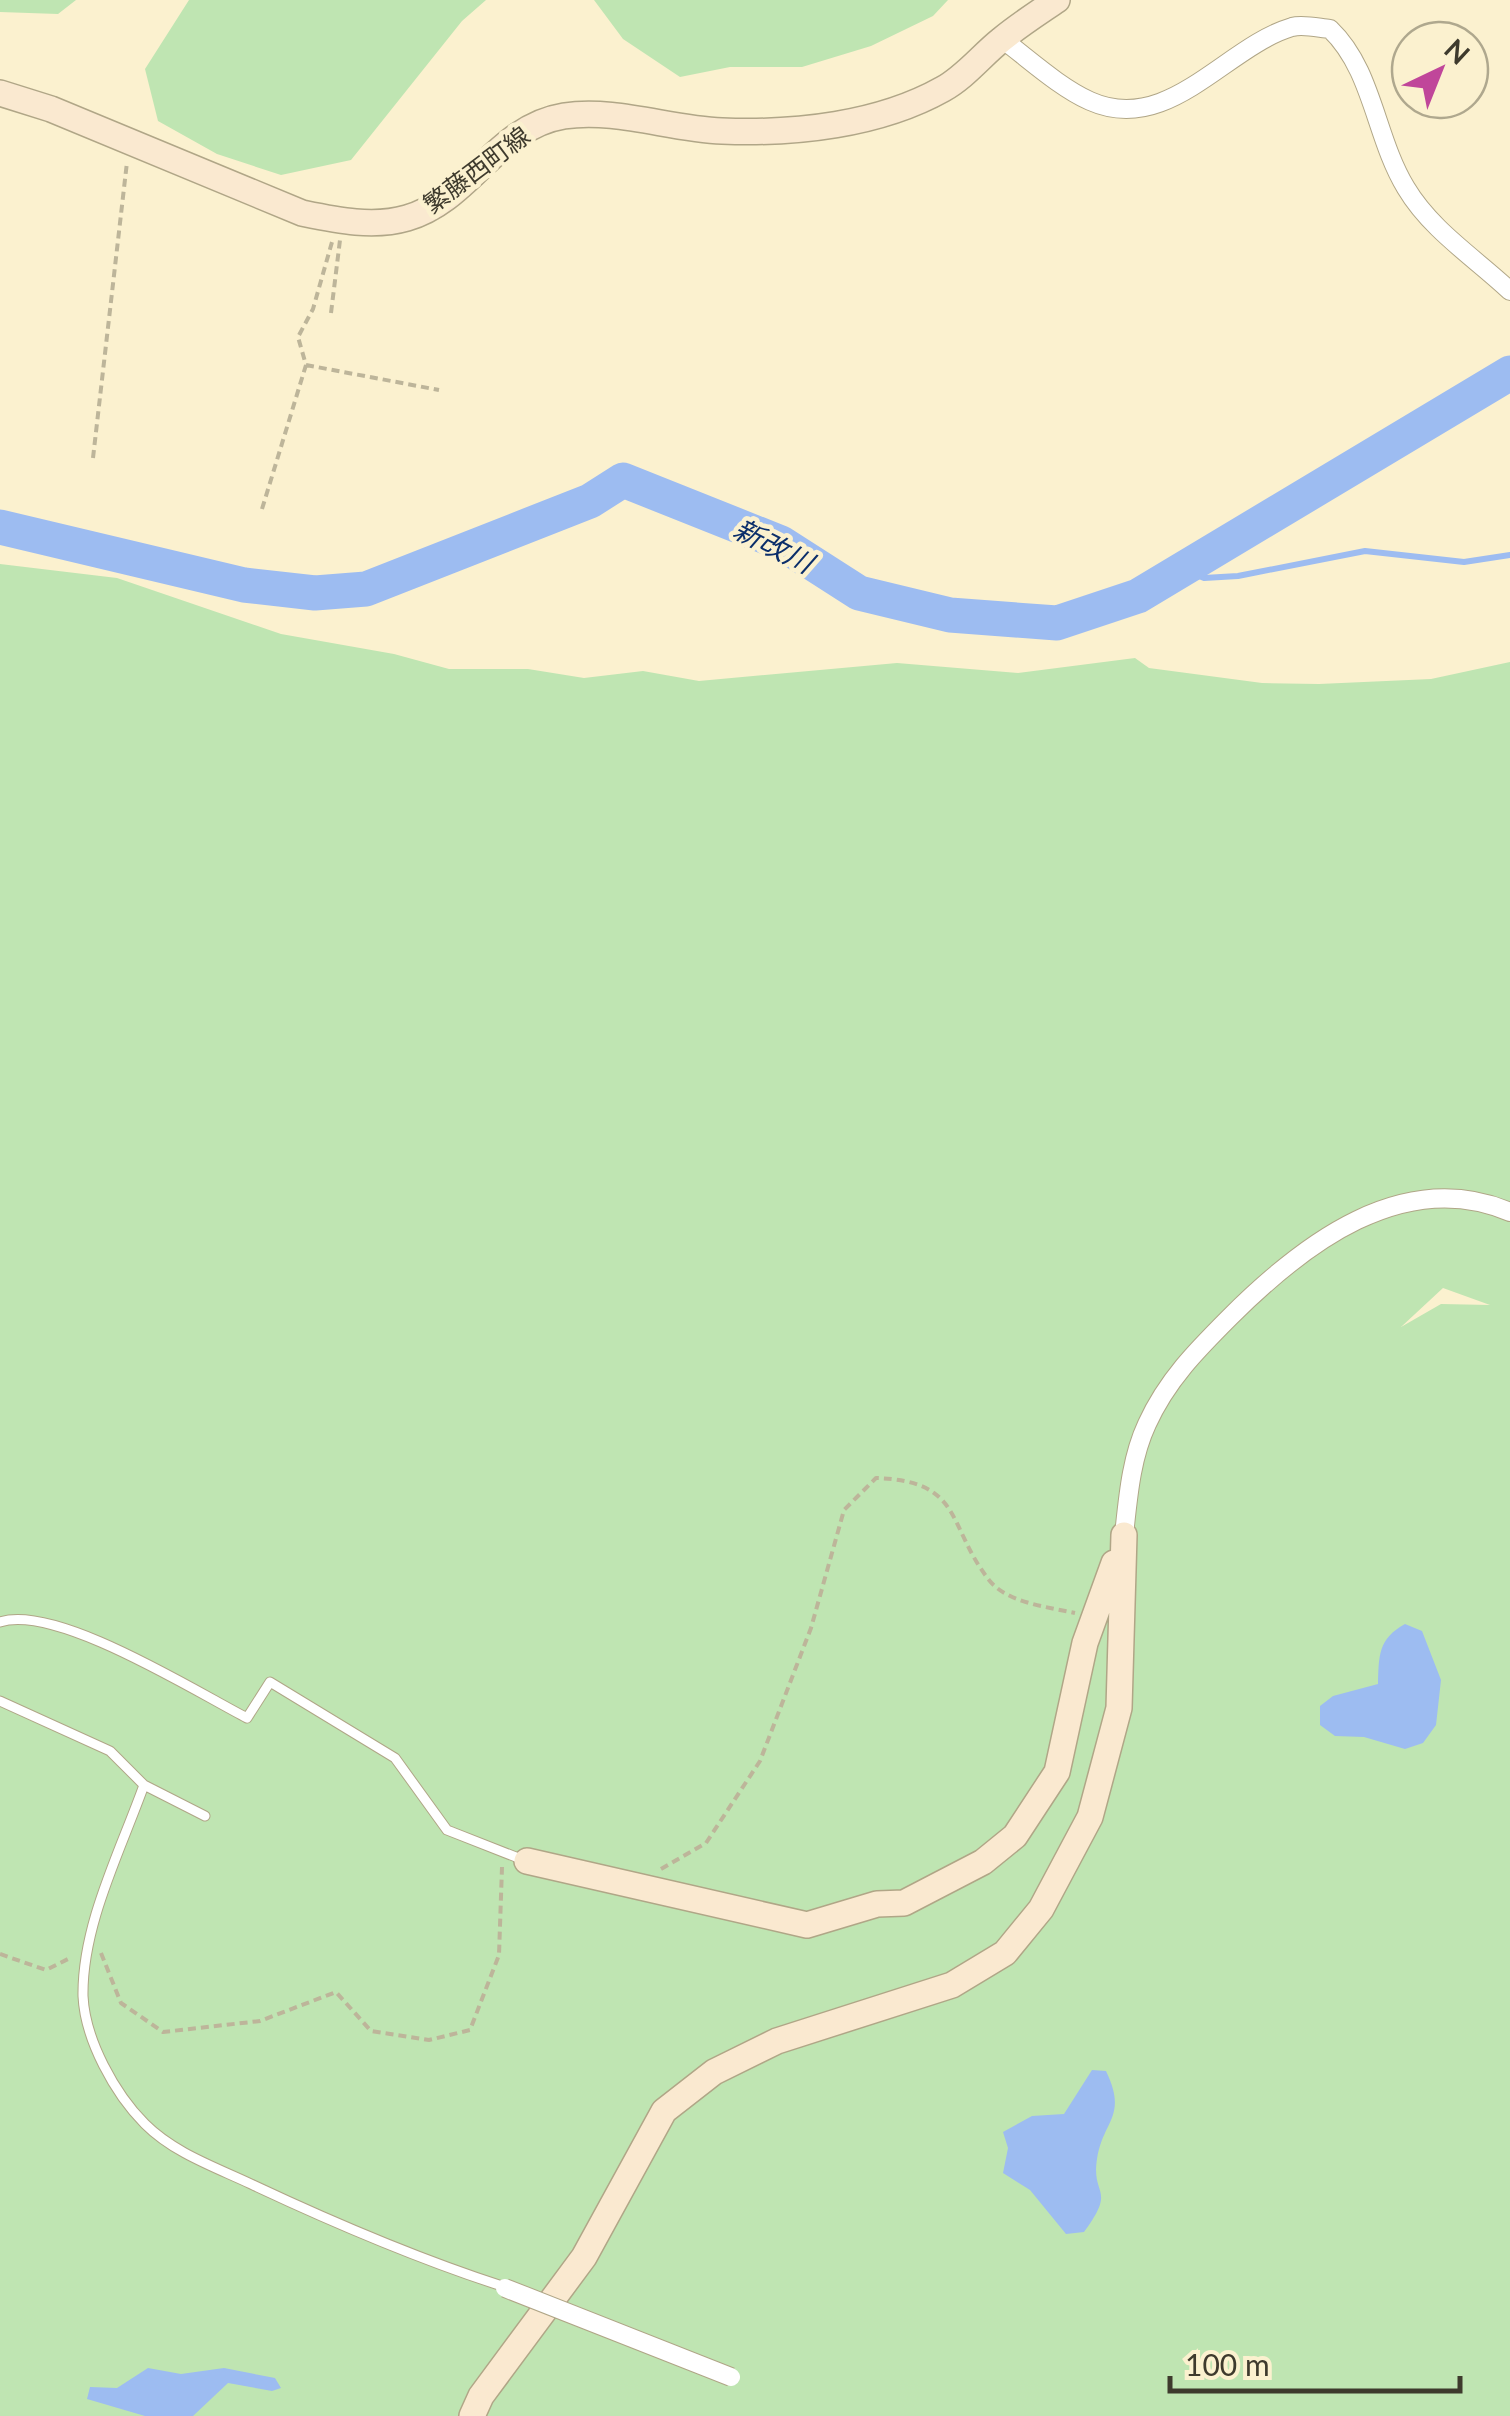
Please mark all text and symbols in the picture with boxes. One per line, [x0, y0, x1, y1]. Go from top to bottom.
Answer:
north arrow [1390, 20, 1490, 120]
text: N [1438, 31, 1477, 71]
street label: 繁藤西町線 [417, 119, 535, 219]
water label: 新改川 [729, 511, 822, 581]
scale bar [1170, 2331, 1460, 2393]
text: 100 m [1185, 2346, 1270, 2382]

